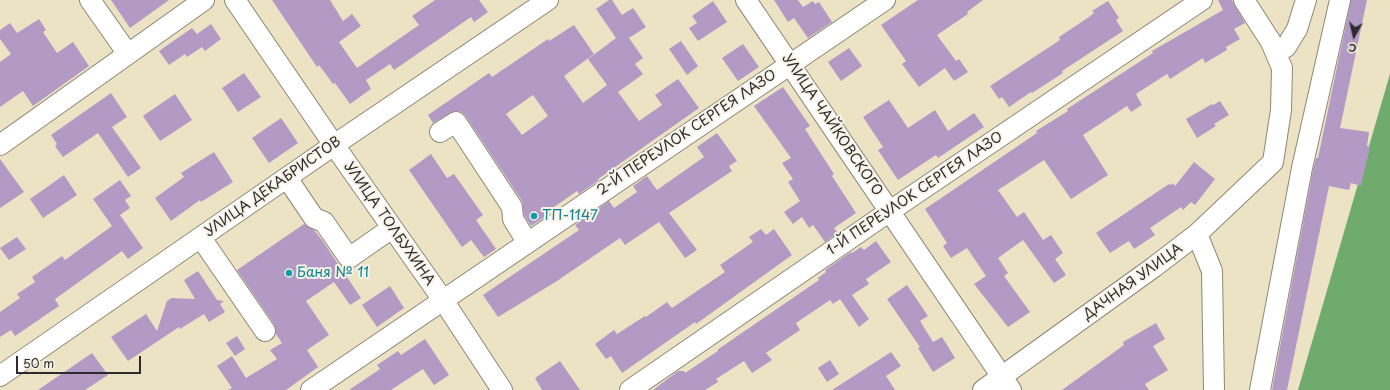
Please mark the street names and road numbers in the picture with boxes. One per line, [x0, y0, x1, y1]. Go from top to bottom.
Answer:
street label: УЛИЦА ЧАЙКОВСКОГО [778, 51, 886, 199]
street label: 2-Й ПЕРЕУЛОК СЕРГЕЯ ЛАЗО [594, 67, 780, 199]
street label: 1-Й ПЕРЕУЛОК СЕРГЕЯ ЛАЗО [824, 129, 1006, 259]
street label: УЛИЦА ДЕКАБРИСТОВ [202, 134, 344, 240]
street label: УЛИЦА ТОЛБУХИНА [340, 159, 438, 289]
street label: ДАЧНАЯ УЛИЦА [1080, 240, 1186, 324]

